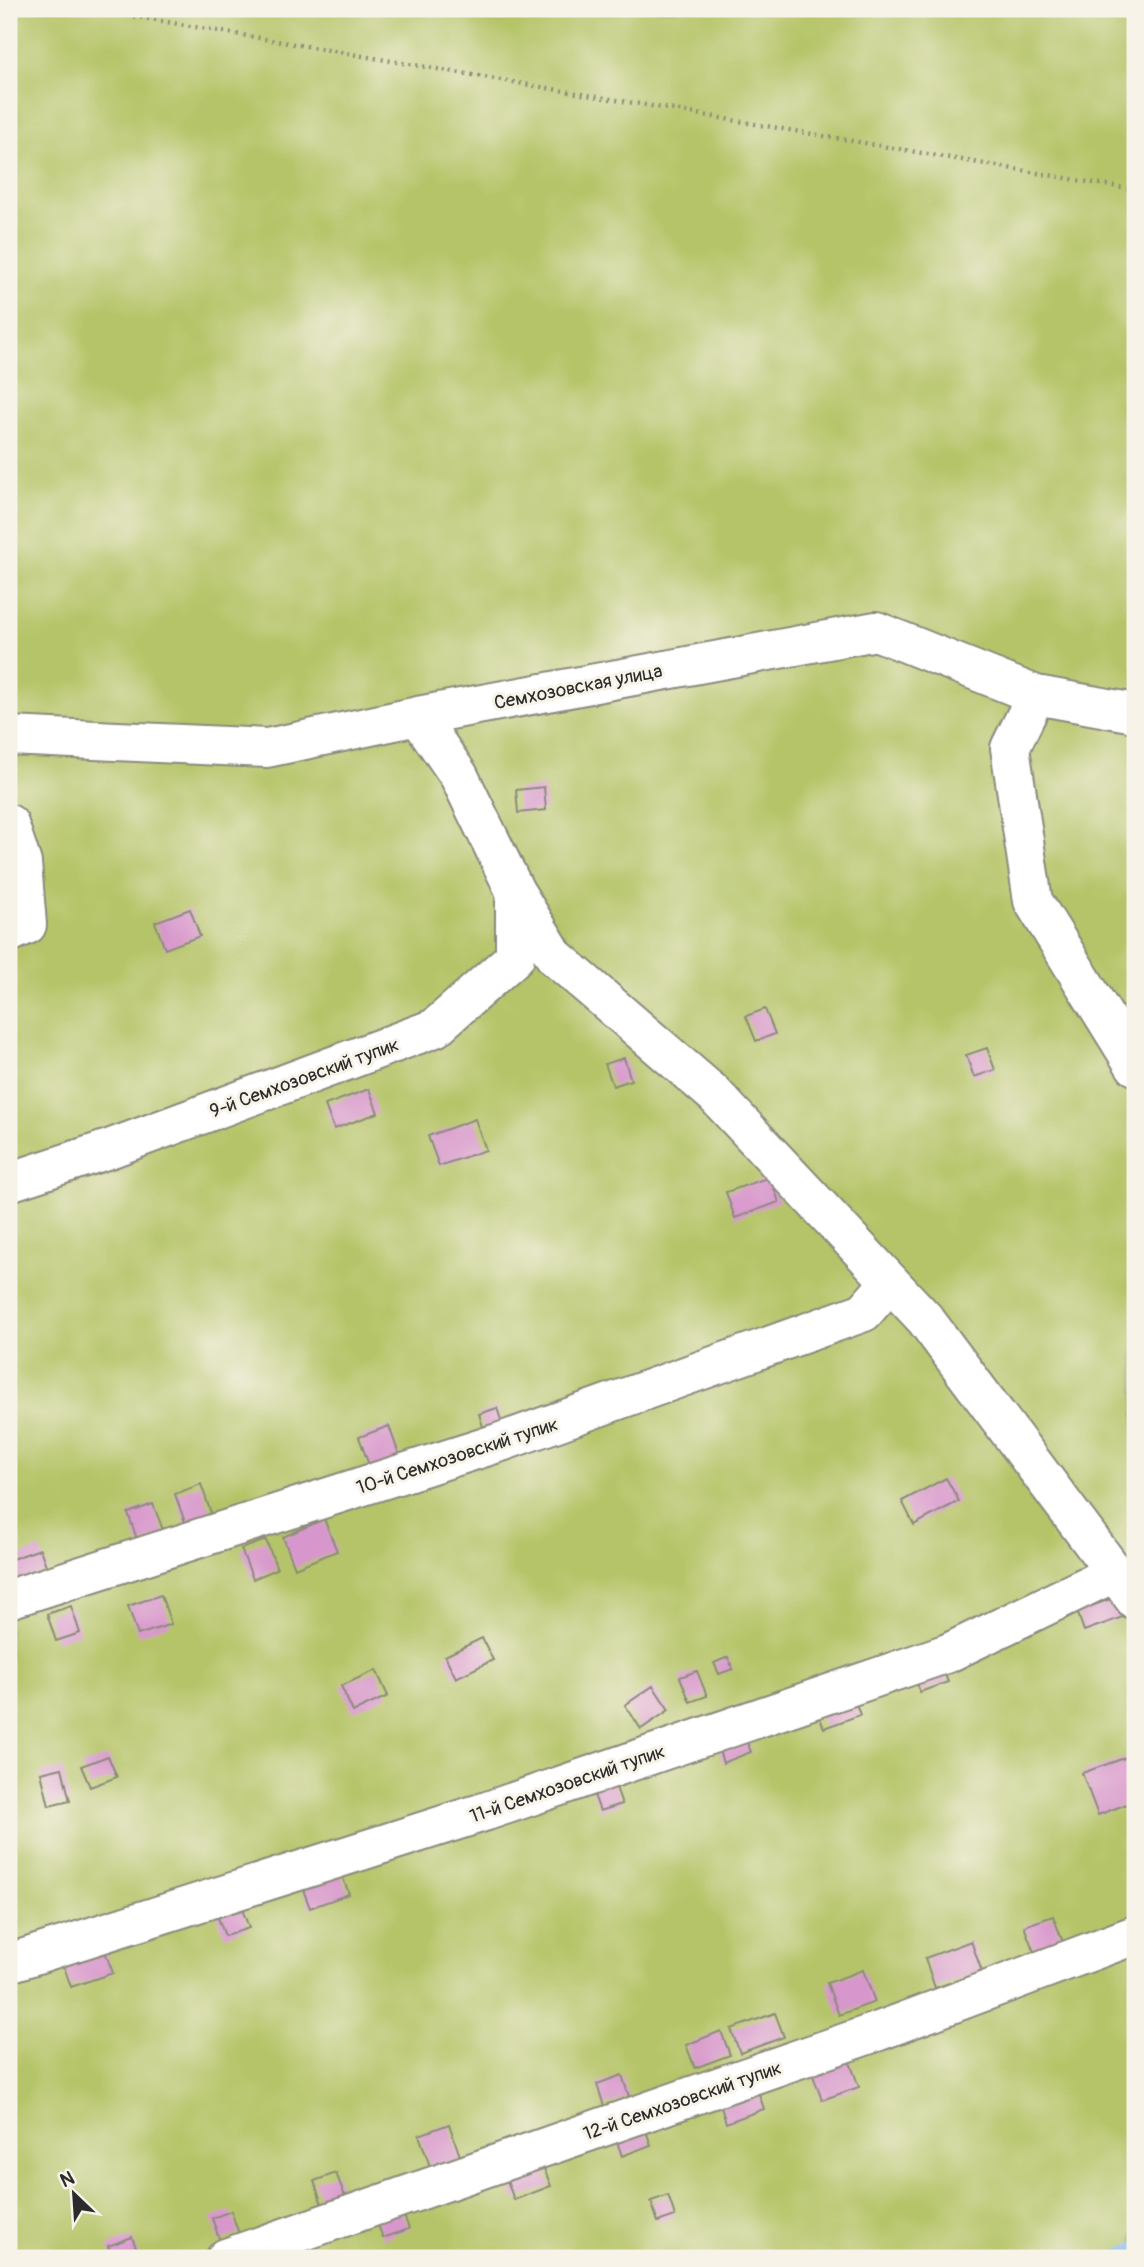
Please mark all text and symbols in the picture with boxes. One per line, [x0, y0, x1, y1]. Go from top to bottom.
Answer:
street label: Семхозовская улица [492, 659, 664, 715]
street label: 9-й Семхозовский тупик [206, 1032, 403, 1123]
street label: 10-й Семхозовский тупик [354, 1412, 561, 1500]
street label: 11-й Семхозовский тупик [467, 1739, 668, 1829]
street label: 12-й Семхозовский тупик [580, 2056, 785, 2146]
north arrow [38, 2158, 108, 2228]
text: N [56, 2166, 78, 2193]

